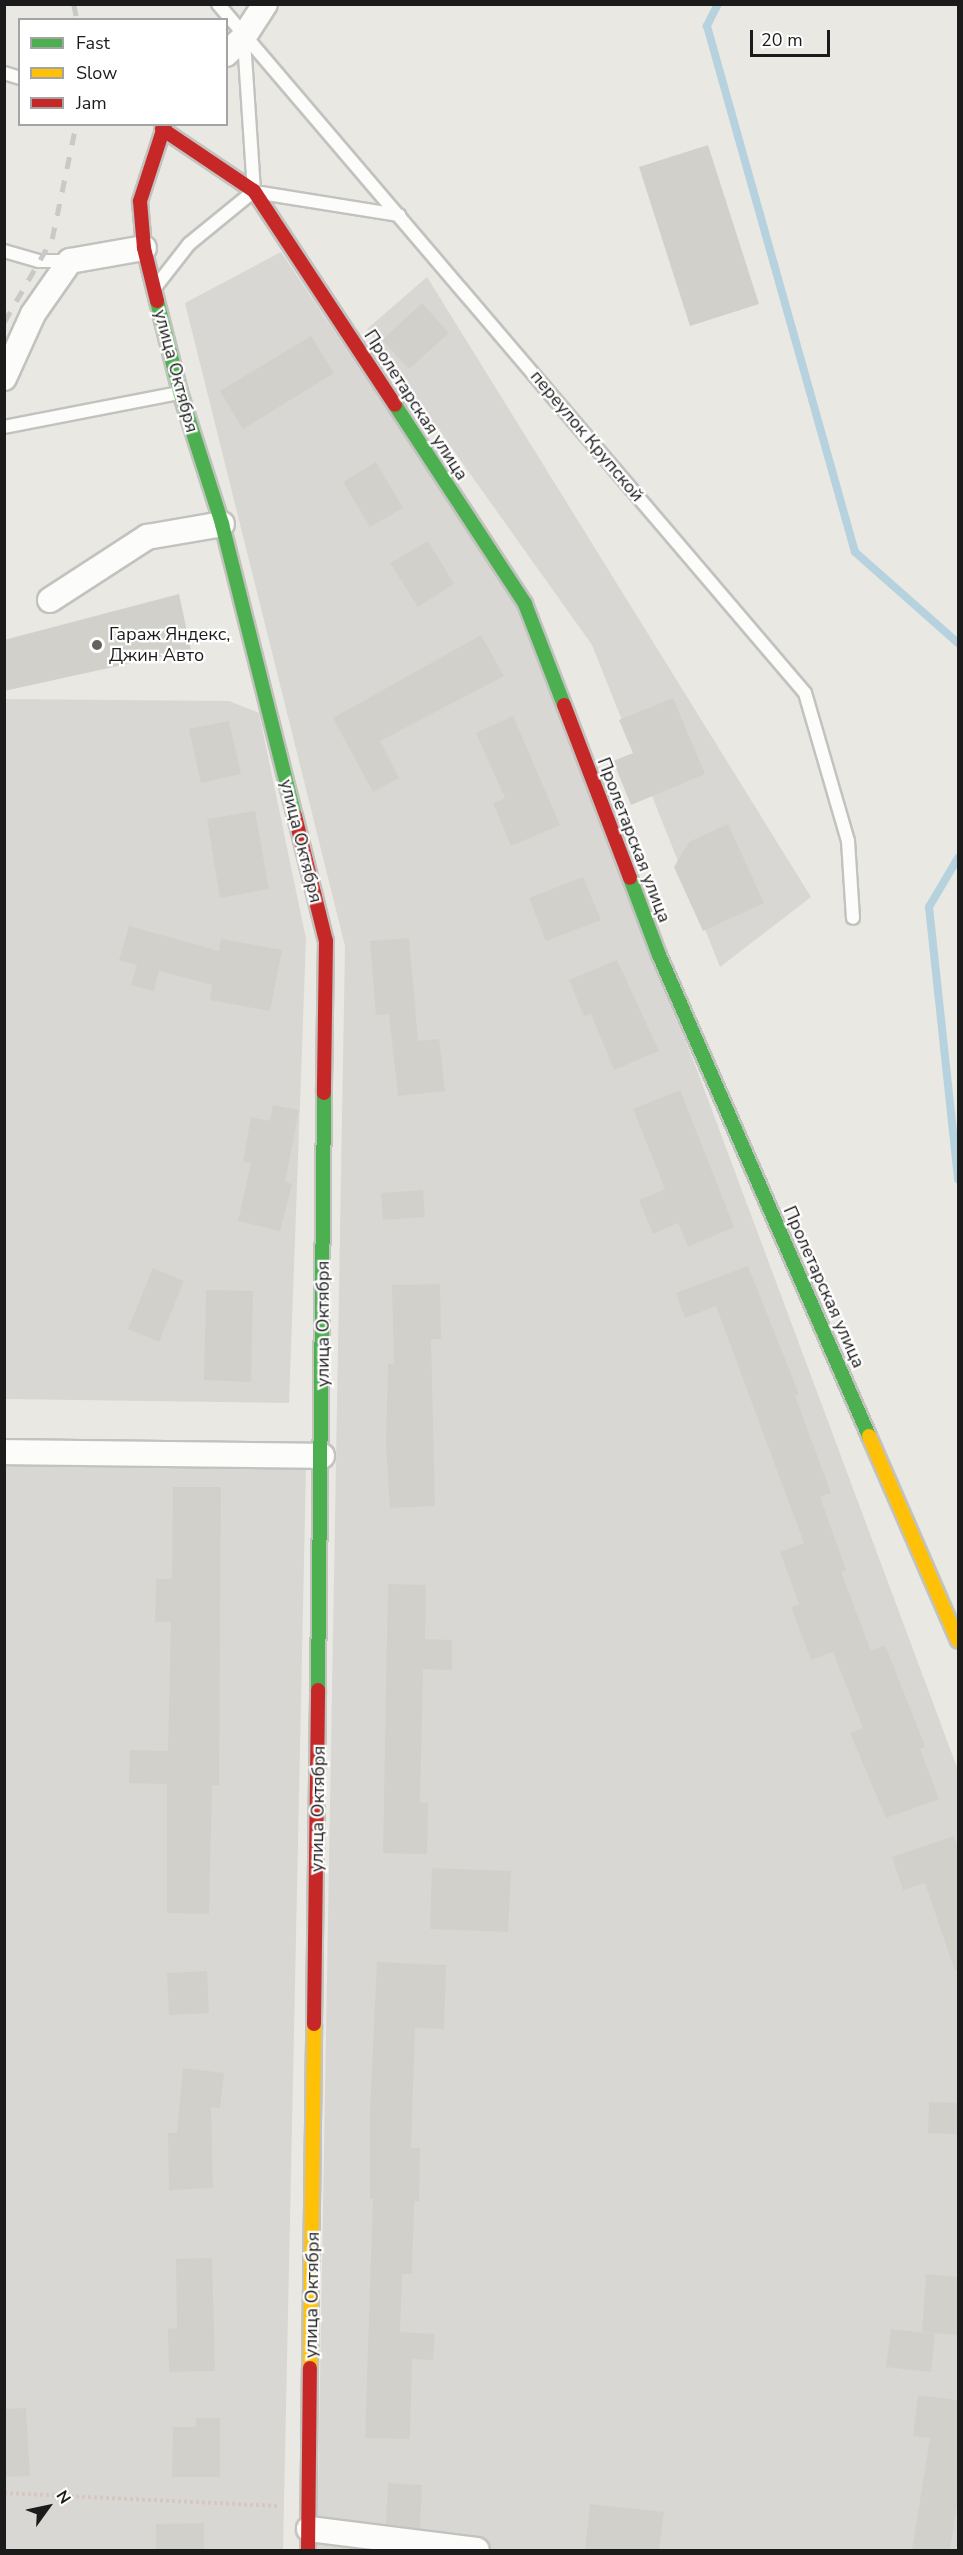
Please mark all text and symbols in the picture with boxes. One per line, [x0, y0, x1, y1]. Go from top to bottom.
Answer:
legend [18, 18, 228, 126]
scale bar [753, 18, 832, 56]
text: 20 m [761, 28, 803, 52]
text: Fast [76, 31, 110, 55]
text: Slow [76, 61, 117, 85]
text: Jam [76, 91, 107, 115]
street label: улица Октября [149, 307, 203, 435]
street label: Пролетарская улица [359, 326, 473, 484]
street label: переулок Крупской [526, 366, 648, 506]
place label: Гараж Яндекс, Джин Авто [109, 624, 230, 666]
marker: Гараж Яндекс, Джин Авто [90, 638, 104, 652]
street label: Пролетарская улица [593, 754, 675, 926]
street label: улица Октября [275, 777, 327, 905]
street label: Пролетарская улица [779, 1203, 869, 1371]
street label: улица Октября [312, 1261, 334, 1387]
street label: улица Октября [306, 1746, 330, 1872]
street label: улица Октября [300, 2232, 324, 2358]
north arrow [18, 2477, 78, 2537]
text: N [51, 2486, 76, 2508]

